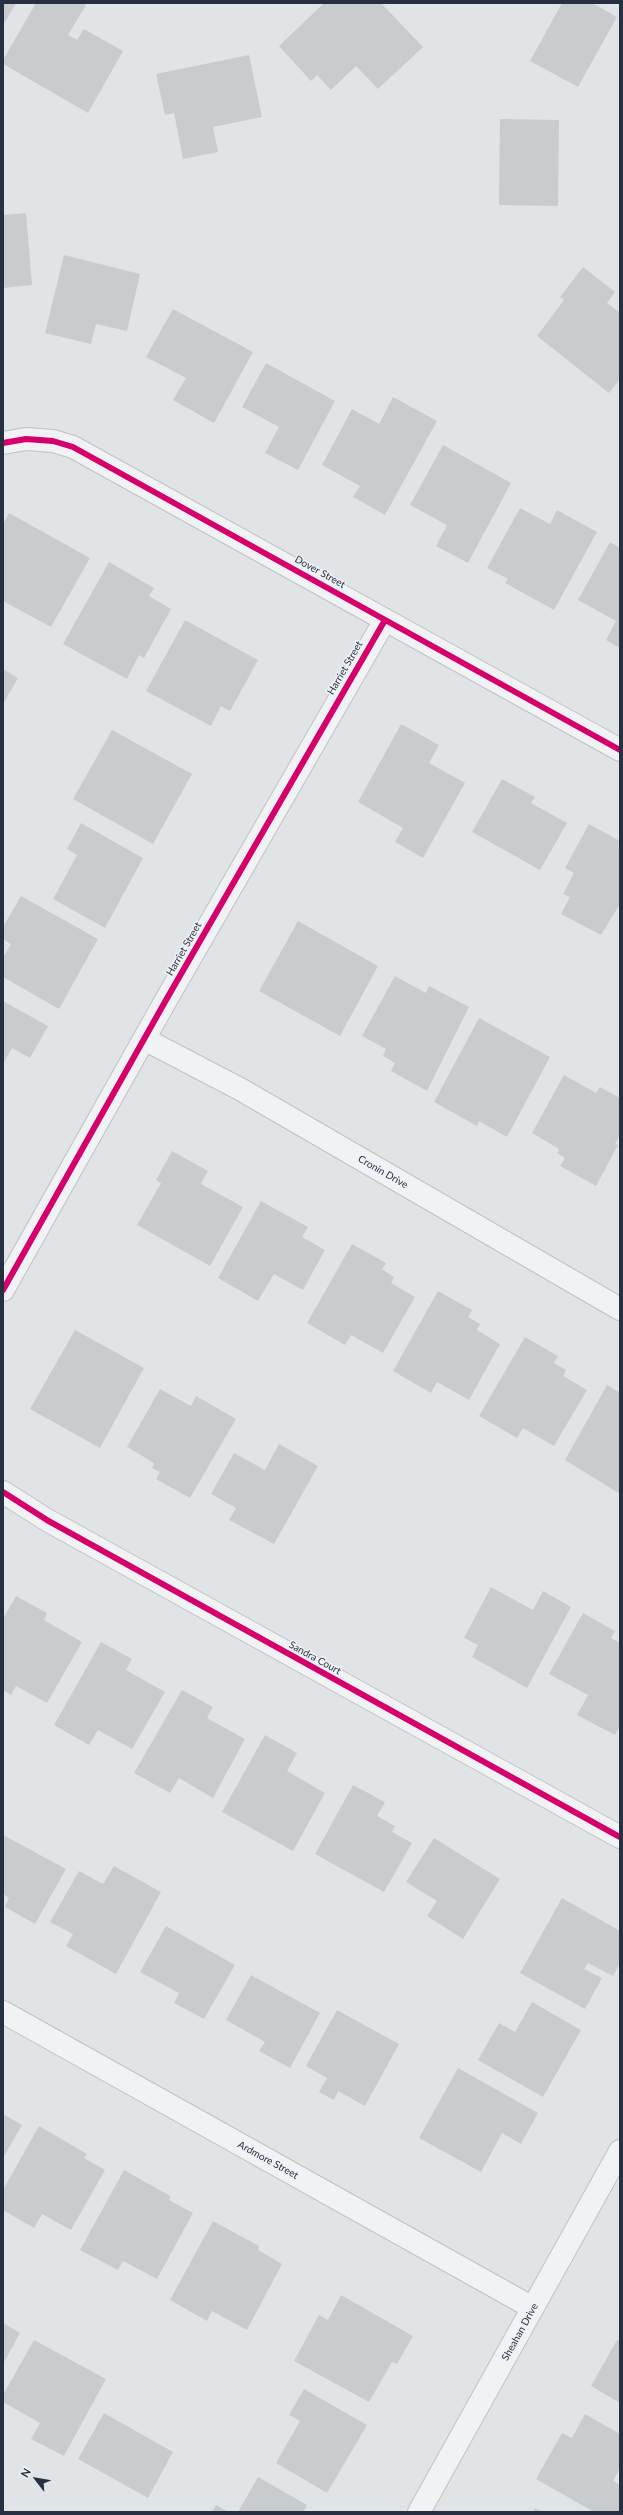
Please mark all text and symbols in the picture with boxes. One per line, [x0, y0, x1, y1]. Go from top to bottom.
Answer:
street label: Dover Street [293, 553, 347, 591]
street label: Harriet Street [325, 639, 365, 697]
street label: Harriet Street [164, 920, 204, 978]
street label: Cronin Drive [356, 1153, 410, 1191]
street label: Sandra Court [287, 1639, 343, 1677]
street label: Ardmore Street [236, 2138, 300, 2182]
street label: Sheahan Drive [499, 2301, 541, 2363]
north arrow [16, 2459, 56, 2499]
text: N [18, 2466, 33, 2480]

